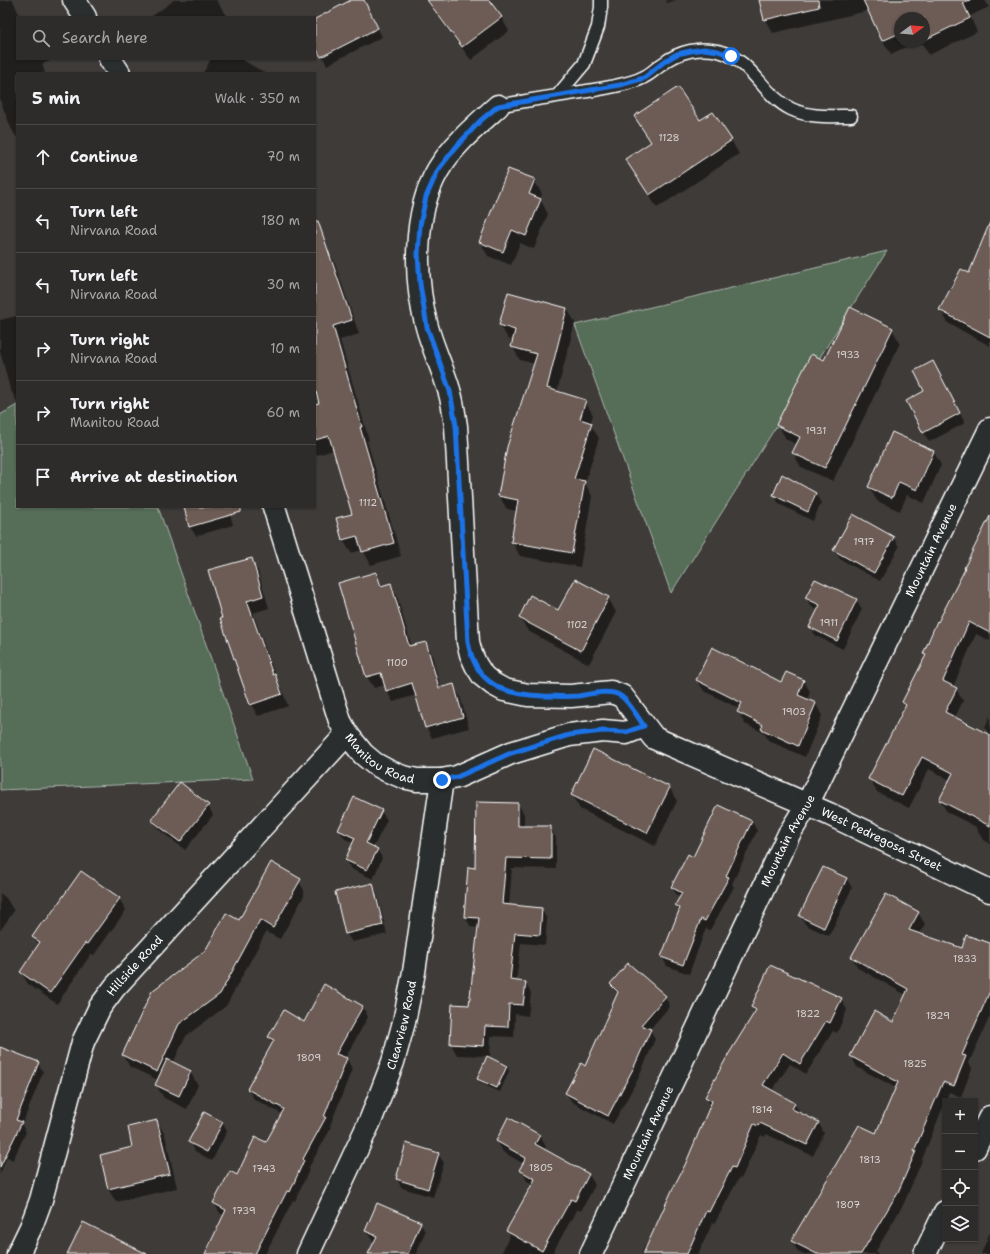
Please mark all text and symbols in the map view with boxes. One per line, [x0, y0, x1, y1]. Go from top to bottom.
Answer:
north arrow [894, 12, 930, 48]
search box [16, 16, 316, 60]
icon: search [30, 27, 52, 49]
text: Search here [62, 28, 148, 48]
route start [722, 47, 740, 65]
text: 5 min [32, 87, 80, 109]
text: Walk · 350 m [215, 90, 300, 107]
house number: 1128 [658, 131, 680, 144]
icon: ahead [32, 146, 54, 168]
text: Continue [70, 147, 138, 167]
text: 70 m [266, 148, 300, 165]
text: Turn left [70, 202, 138, 222]
icon: left [32, 210, 54, 232]
text: 180 m [261, 212, 300, 229]
text: Nirvana Road [70, 222, 157, 239]
text: Turn left [70, 266, 138, 286]
icon: left [32, 274, 54, 296]
text: 30 m [266, 276, 300, 293]
text: Nirvana Road [70, 286, 157, 303]
text: Turn right [70, 330, 150, 350]
icon: right [32, 338, 54, 360]
text: 10 m [270, 340, 300, 357]
house number: 1933 [836, 348, 860, 361]
text: Nirvana Road [70, 350, 157, 367]
text: Turn right [70, 394, 150, 414]
icon: right [32, 402, 54, 424]
text: 60 m [267, 404, 300, 421]
text: Manitou Road [70, 414, 160, 431]
house number: 1931 [806, 424, 826, 437]
icon: arrive [32, 466, 54, 488]
text: Arrive at destination [70, 467, 238, 487]
house number: 1112 [359, 496, 377, 509]
street label: Mountain Avenue [902, 500, 961, 600]
house number: 1917 [853, 535, 875, 548]
house number: 1911 [820, 616, 838, 629]
house number: 1102 [566, 618, 588, 631]
house number: 1100 [386, 656, 408, 669]
house number: 1903 [782, 705, 806, 718]
street label: Manitou Road [341, 730, 416, 787]
route end [433, 771, 451, 789]
street label: Mountain Avenue [757, 792, 819, 889]
street label: West Pedregosa Street [819, 804, 945, 875]
street label: Hillside Road [103, 932, 167, 999]
house number: 1833 [953, 952, 977, 965]
street label: Clearview Road [383, 979, 420, 1072]
house number: 1822 [796, 1007, 820, 1020]
house number: 1829 [926, 1009, 950, 1022]
house number: 1809 [297, 1051, 321, 1064]
house number: 1825 [903, 1057, 927, 1070]
street label: Mountain Avenue [619, 1083, 677, 1182]
map controls [942, 1098, 978, 1242]
button: + [942, 1098, 978, 1134]
house number: 1814 [751, 1103, 773, 1116]
button: − [942, 1134, 978, 1170]
house number: 1813 [859, 1153, 881, 1166]
house number: 1805 [529, 1161, 553, 1174]
house number: 1743 [252, 1162, 276, 1175]
button: locate [942, 1170, 978, 1206]
house number: 1807 [836, 1198, 860, 1211]
house number: 1739 [232, 1204, 256, 1217]
button: layers [942, 1206, 978, 1242]

